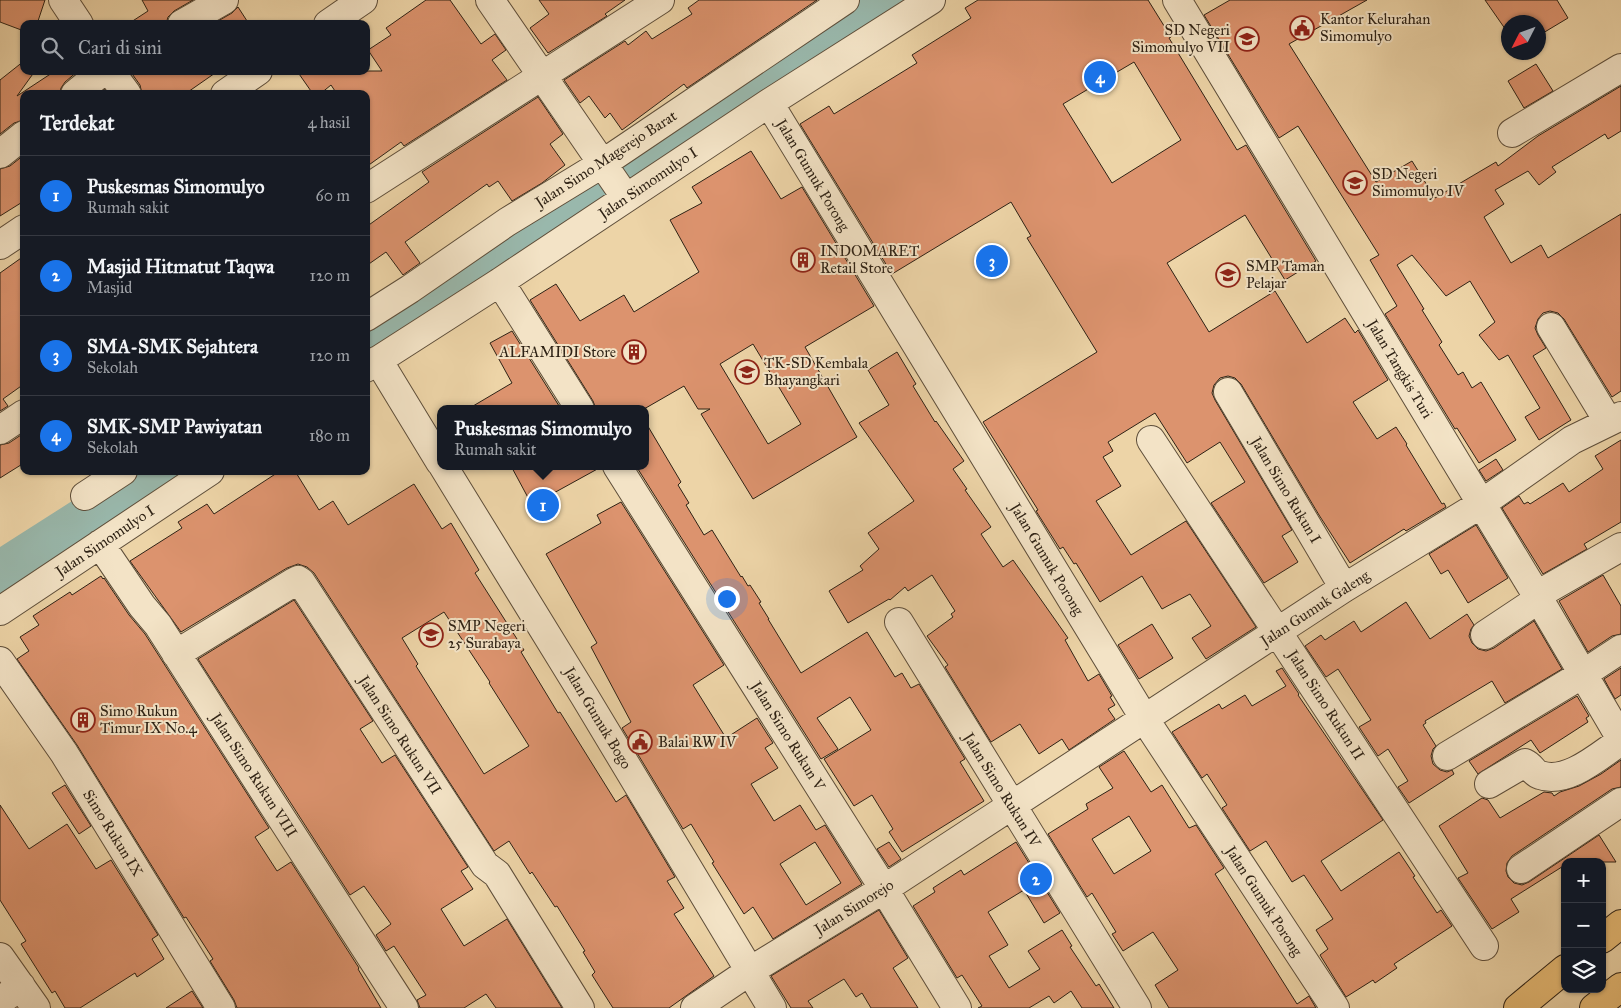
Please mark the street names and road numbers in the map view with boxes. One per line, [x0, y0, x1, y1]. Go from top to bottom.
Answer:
street label: Jalan Simo Magerejo Barat [530, 106, 681, 213]
street label: Jalan Gumuk Porong [771, 114, 854, 236]
street label: Jalan Simomulyo I [594, 143, 701, 225]
street label: Jalan Tangkis Turi [1362, 315, 1437, 422]
street label: Jalan Simo Rukun I [1245, 432, 1325, 547]
street label: Jalan Gumuk Porong [1005, 498, 1088, 620]
street label: Jalan Simomulyo I [51, 501, 158, 583]
street label: Jalan Gumuk Galeng [1256, 566, 1374, 652]
street label: Jalan Simo Rukun II [1282, 645, 1368, 764]
street label: Jalan Gumuk Bogo [559, 662, 636, 773]
street label: Jalan Simo Rukun VII [353, 671, 445, 798]
street label: Jalan Simo Rukun V [745, 676, 829, 795]
street label: Jalan Simo Rukun VIII [205, 708, 301, 841]
street label: Jalan Simo Rukun IV [958, 728, 1045, 852]
street label: Simo Rukun IX [79, 786, 147, 880]
street label: Jalan Gumuk Porong [1220, 841, 1307, 961]
street label: Jalan Simorejo [809, 875, 898, 940]

